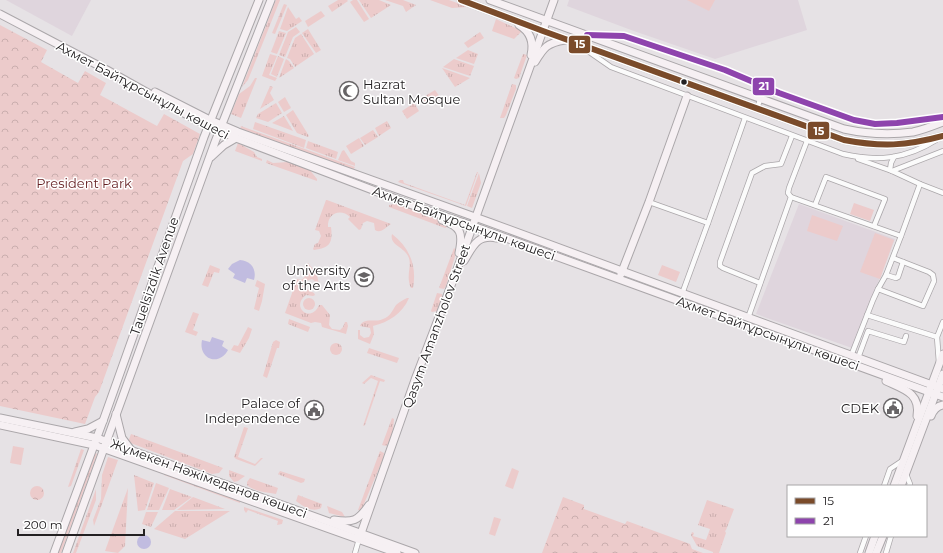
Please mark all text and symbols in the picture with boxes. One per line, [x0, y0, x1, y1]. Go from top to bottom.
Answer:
line badge: 15 [568, 35, 591, 54]
street label: Ахмет Байтұрсынұлы көшесі [54, 37, 232, 143]
text: 15 [575, 37, 586, 51]
place label: Hazrat Sultan Mosque [363, 76, 460, 107]
unlabelled marker [679, 77, 689, 87]
line badge: 21 [752, 77, 775, 96]
text: 21 [759, 79, 769, 93]
mosque icon: Hazrat Sultan Mosque [338, 80, 360, 102]
line badge: 15 [807, 121, 830, 140]
text: 15 [814, 124, 825, 138]
park label: President Park [36, 175, 132, 191]
street label: Ахмет Байтұрсынұлы көшесі [370, 182, 558, 264]
street label: Tauelsizdik Avenue [126, 215, 182, 337]
street label: Qasym Amanzholov Street [399, 242, 473, 410]
place label: University of the Arts [282, 262, 351, 293]
school or university icon: University of the Arts [353, 266, 375, 288]
street label: Ахмет Байтұрсынұлы көшесі [674, 292, 862, 374]
place label: Palace of Independence [205, 395, 301, 426]
public building icon: CDEK [882, 397, 904, 419]
public building icon: Palace of Independence [303, 399, 325, 421]
place label: CDEK [841, 400, 880, 416]
street label: Жұмекен Нәжімеденов көшесі [108, 435, 310, 521]
legend [787, 485, 927, 537]
text: 15 [823, 493, 834, 508]
scale bar [18, 511, 144, 537]
text: 21 [823, 513, 834, 528]
text: 200 m [24, 517, 63, 532]

